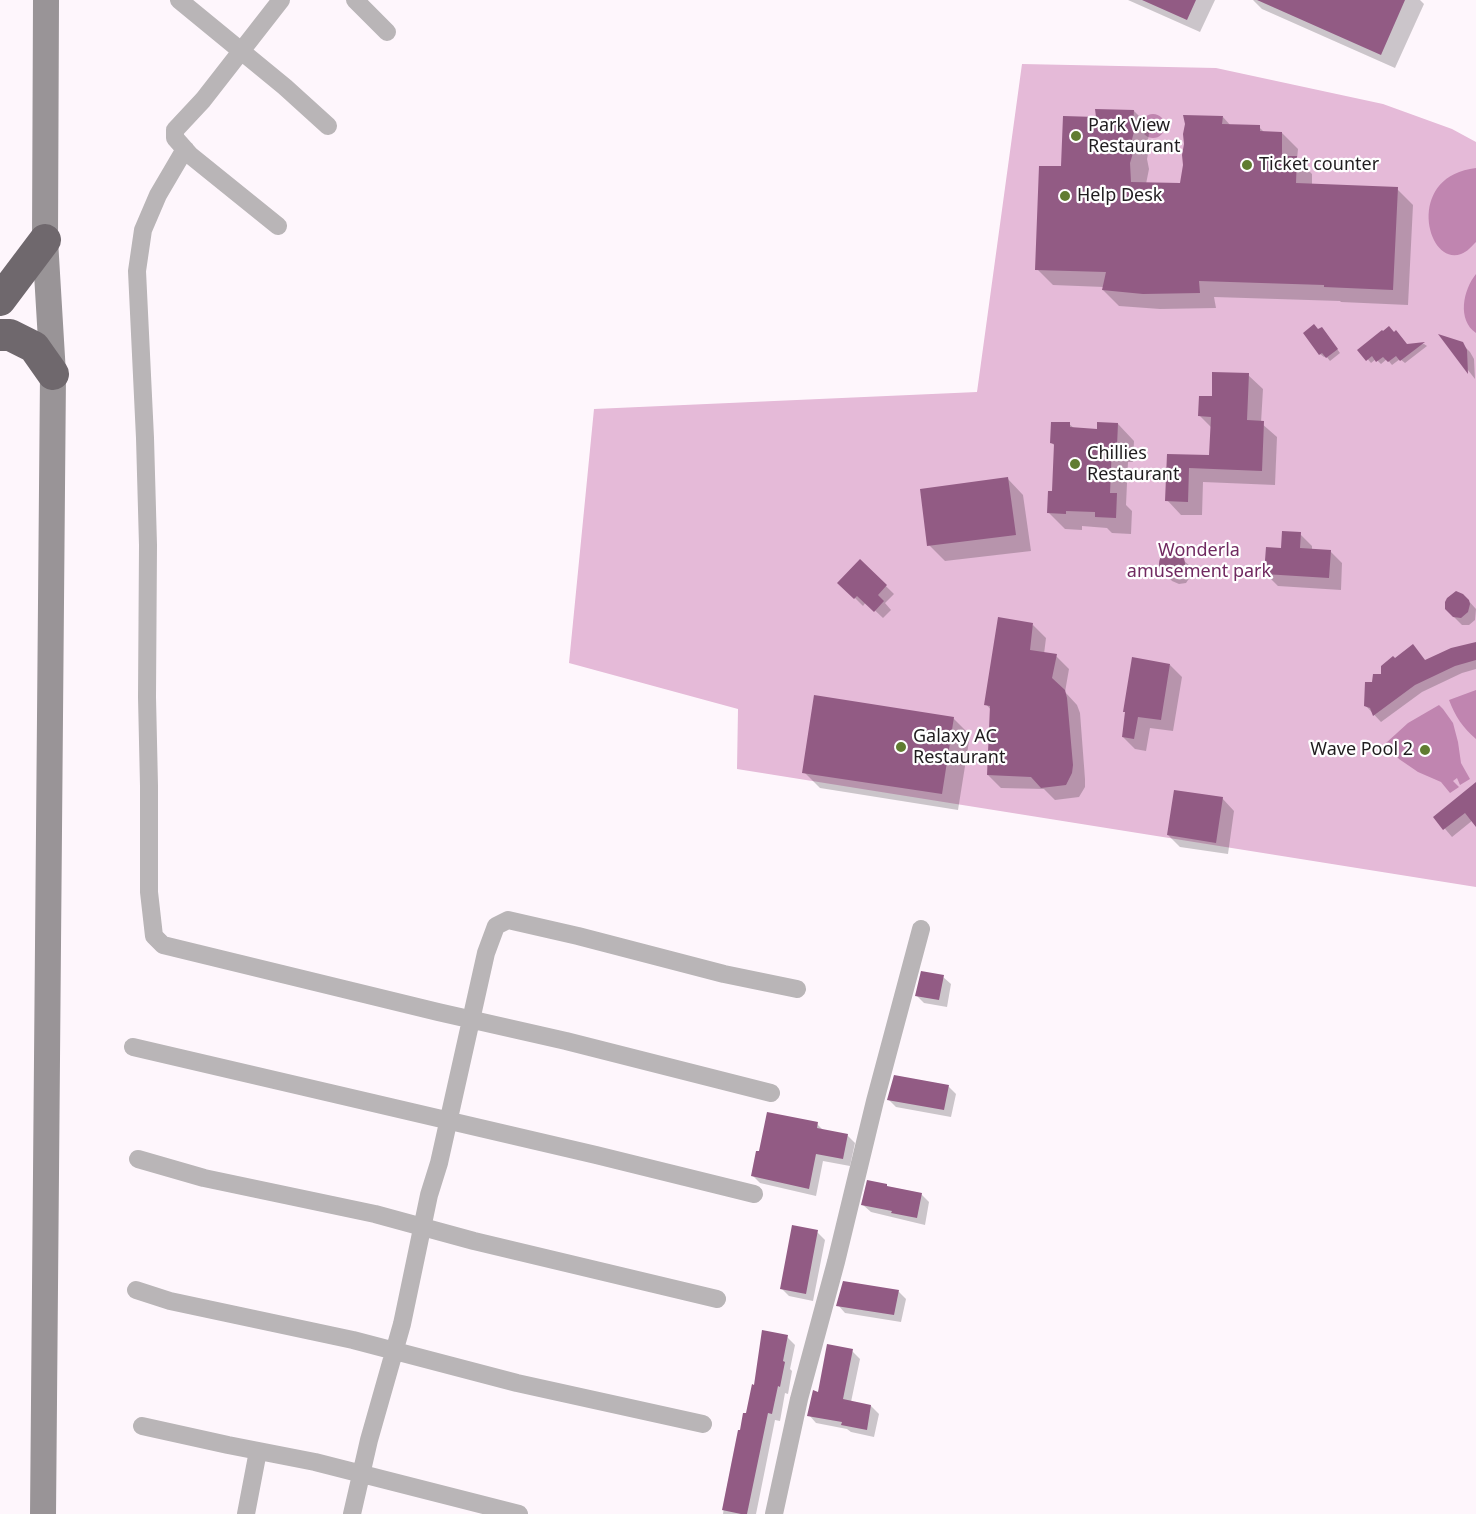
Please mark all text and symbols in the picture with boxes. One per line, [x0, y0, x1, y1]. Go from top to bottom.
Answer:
place label: Park View Restaurant [1088, 115, 1180, 158]
marker: Park View Restaurant [1069, 129, 1083, 143]
place label: Ticket counter [1259, 154, 1379, 176]
marker: Ticket counter [1240, 158, 1254, 172]
place label: Help Desk [1077, 185, 1162, 207]
marker: Help Desk [1058, 189, 1072, 203]
place label: Chillies Restaurant [1087, 443, 1179, 486]
marker: Chillies Restaurant [1068, 457, 1082, 471]
park label: Wonderla amusement park [1127, 540, 1271, 582]
place label: Galaxy AC Restaurant [913, 726, 1005, 768]
place label: Wave Pool 2 [1310, 739, 1413, 761]
marker: Galaxy AC Restaurant [894, 740, 908, 754]
marker: Wave Pool 2 [1418, 743, 1432, 757]

